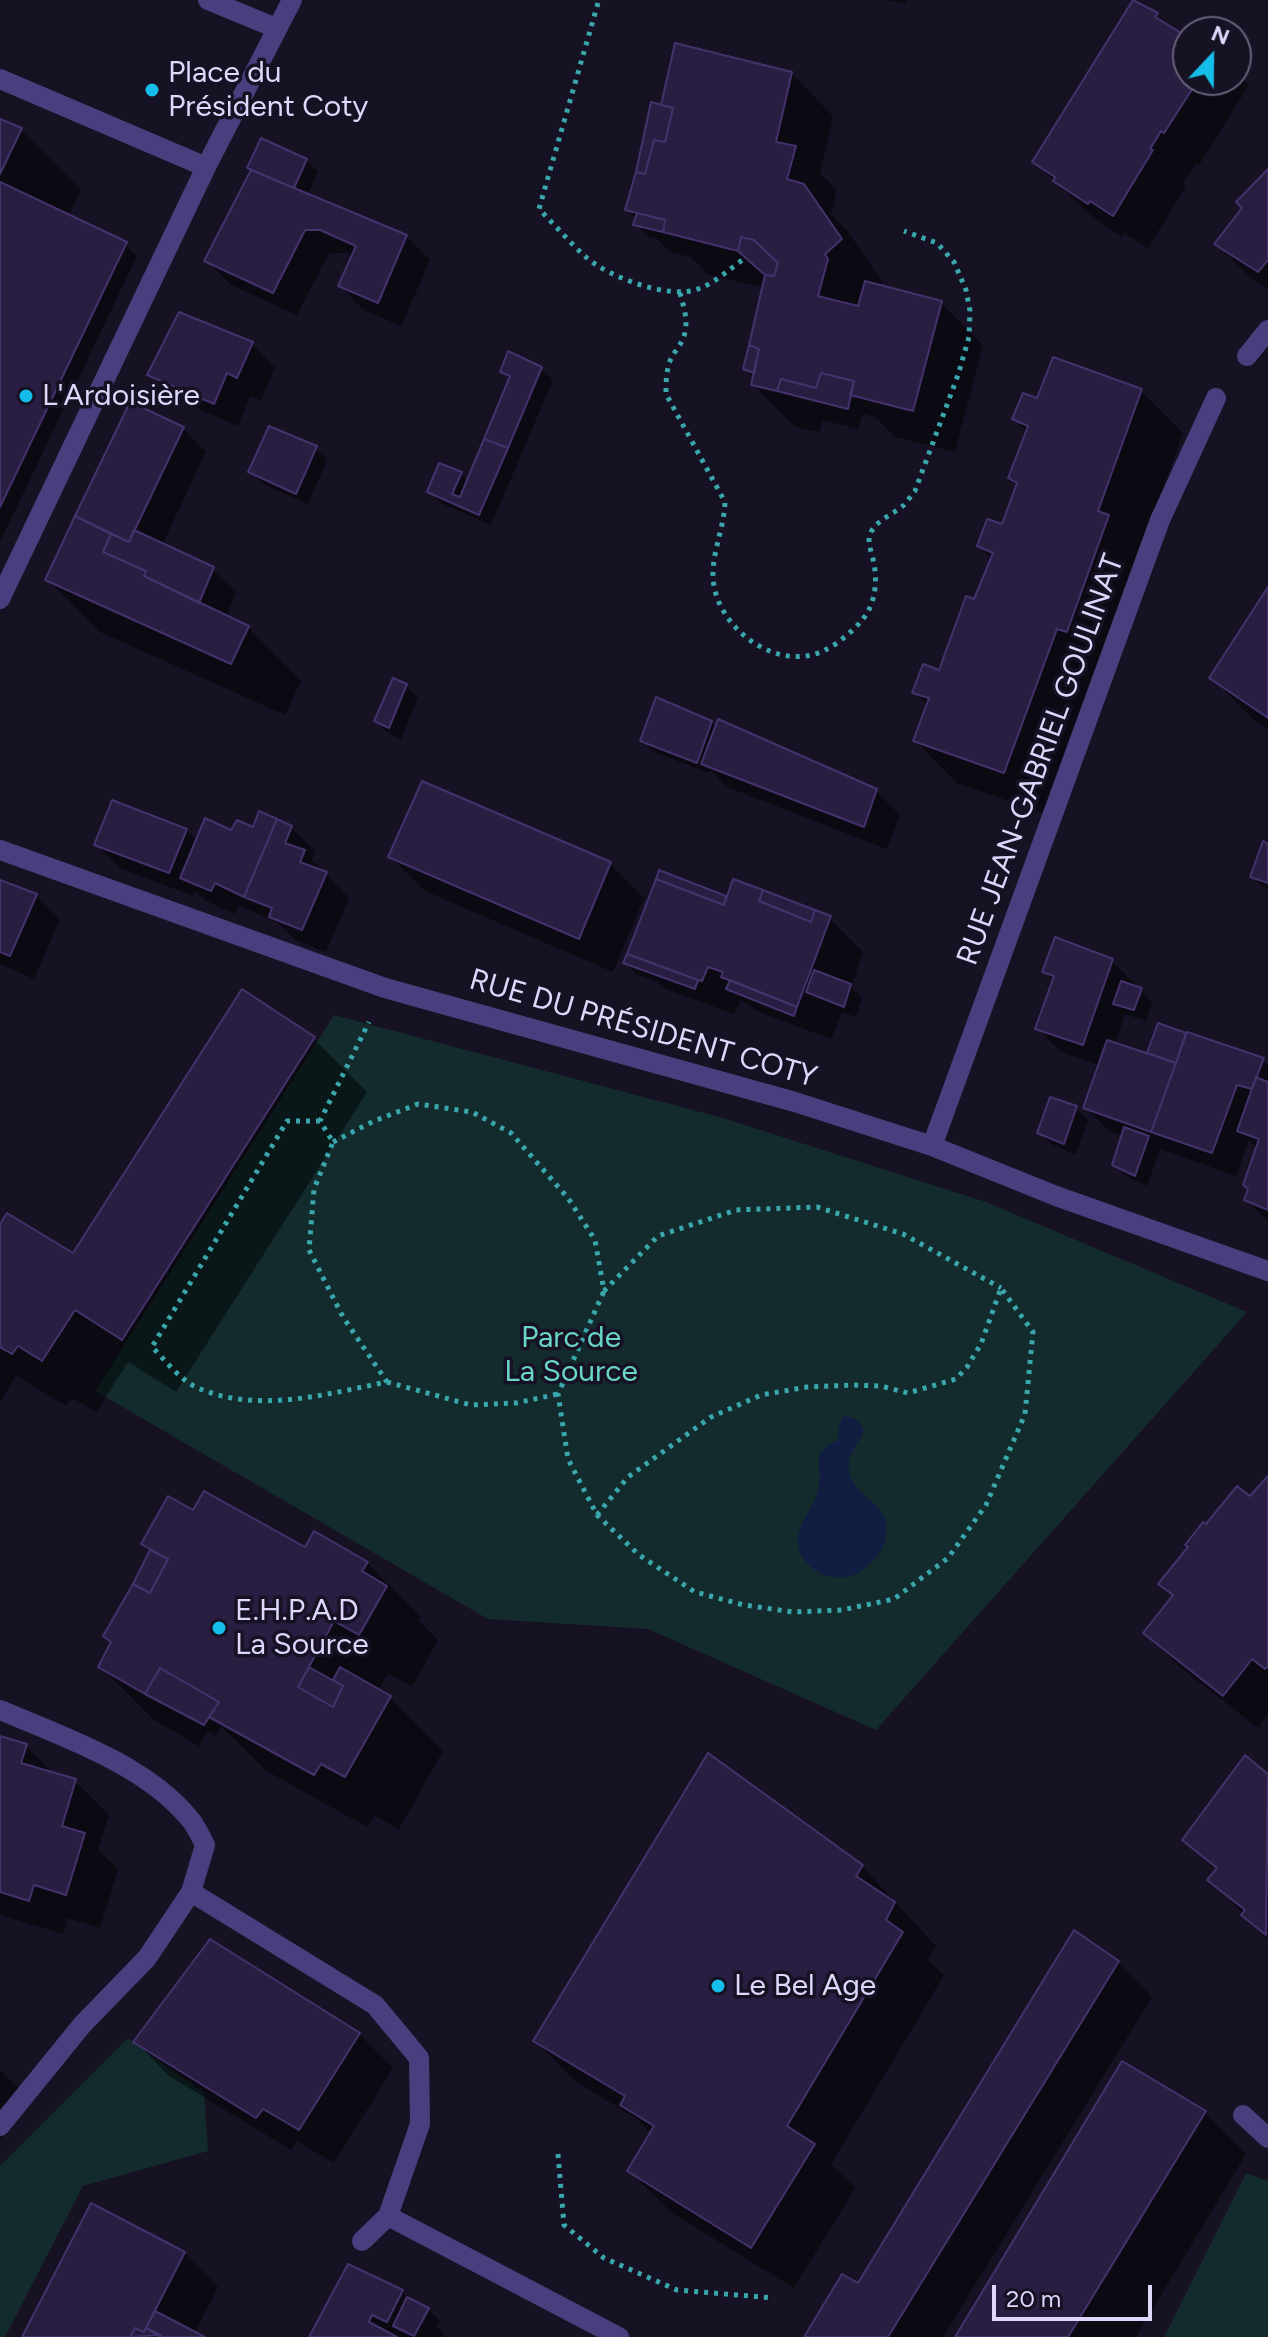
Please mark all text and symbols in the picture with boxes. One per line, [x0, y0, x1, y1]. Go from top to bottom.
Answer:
north arrow [1172, 16, 1252, 96]
text: N [1207, 19, 1233, 51]
place label: Place du Président Coty [168, 55, 368, 126]
marker: Place du Président Coty [143, 81, 161, 99]
place label: L'Ardoisière [42, 378, 200, 414]
marker: L'Ardoisière [17, 387, 35, 405]
street label: RUE JEAN-GABRIEL GOULINAT [950, 550, 1132, 970]
street label: RUE DU PRÉSIDENT COTY [465, 962, 821, 1096]
park label: Parc de La Source [504, 1320, 638, 1390]
place label: E.H.P.A.D La Source [235, 1593, 369, 1664]
marker: E.H.P.A.D La Source [210, 1619, 228, 1637]
place label: Le Bel Age [734, 1968, 876, 2004]
marker: Le Bel Age [709, 1977, 727, 1995]
scale bar [996, 2269, 1156, 2319]
text: 20 m [1006, 2284, 1061, 2313]

